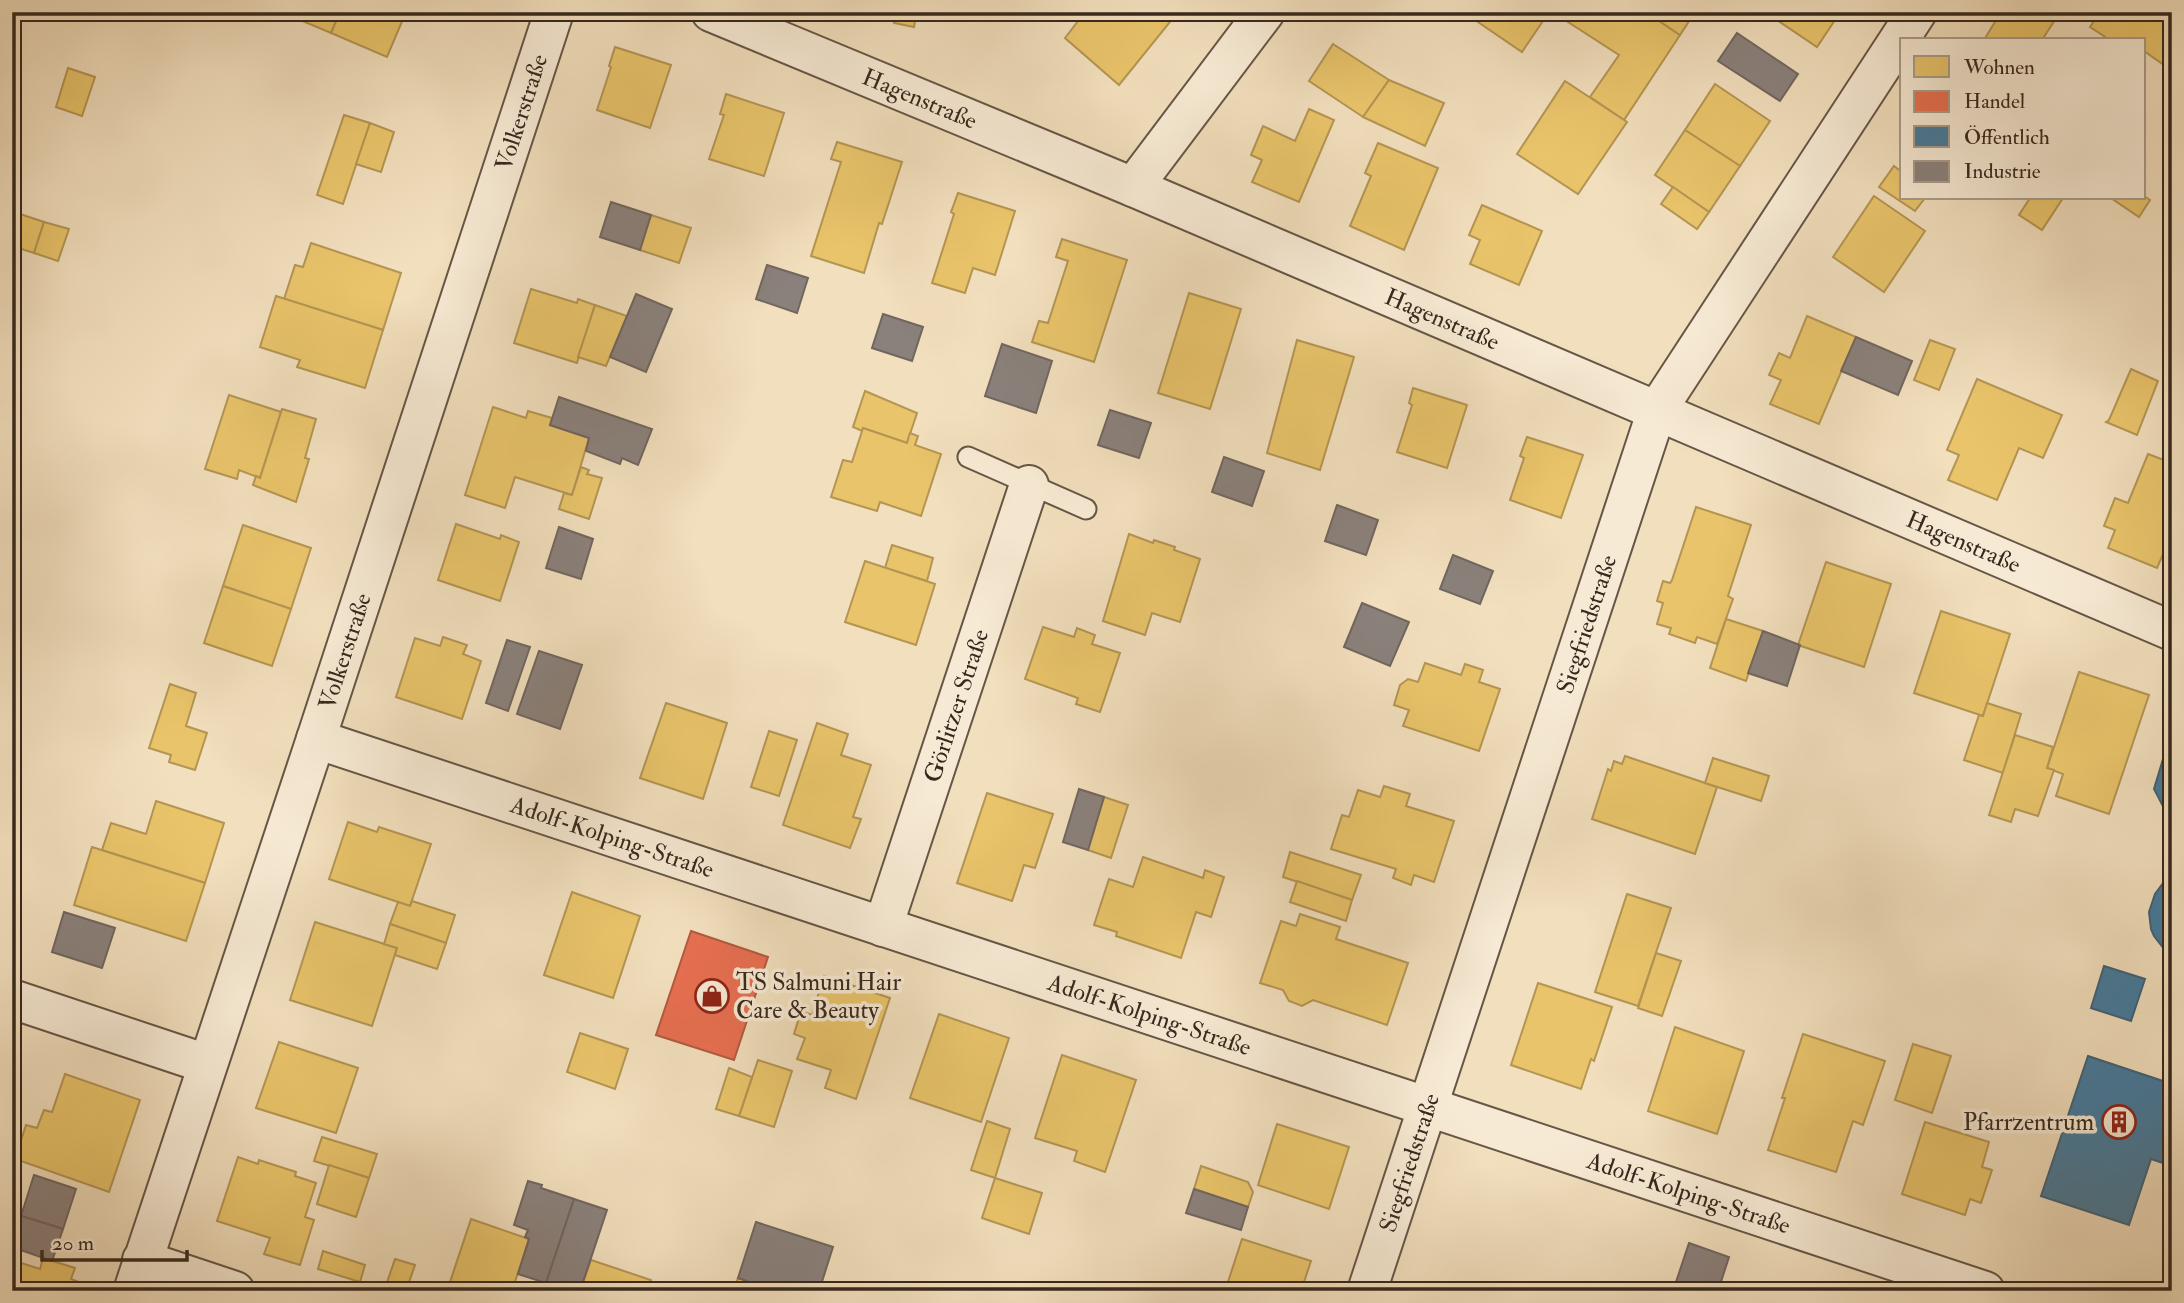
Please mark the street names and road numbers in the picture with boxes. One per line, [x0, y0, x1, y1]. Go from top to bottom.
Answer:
street label: Volkerstraße [488, 50, 555, 175]
street label: Hagenstraße [857, 61, 982, 137]
street label: Hagenstraße [1380, 281, 1504, 358]
street label: Hagenstraße [1901, 504, 2025, 581]
street label: Siegfriedstraße [1550, 551, 1624, 698]
street label: Volkerstraße [312, 589, 379, 713]
street label: Görlitzer Straße [917, 625, 996, 786]
street label: Adolf-Kolping-Straße [505, 789, 718, 885]
street label: Adolf-Kolping-Straße [1043, 967, 1255, 1063]
street label: Siegfriedstraße [1372, 1090, 1447, 1236]
street label: Adolf-Kolping-Straße [1582, 1145, 1794, 1242]

